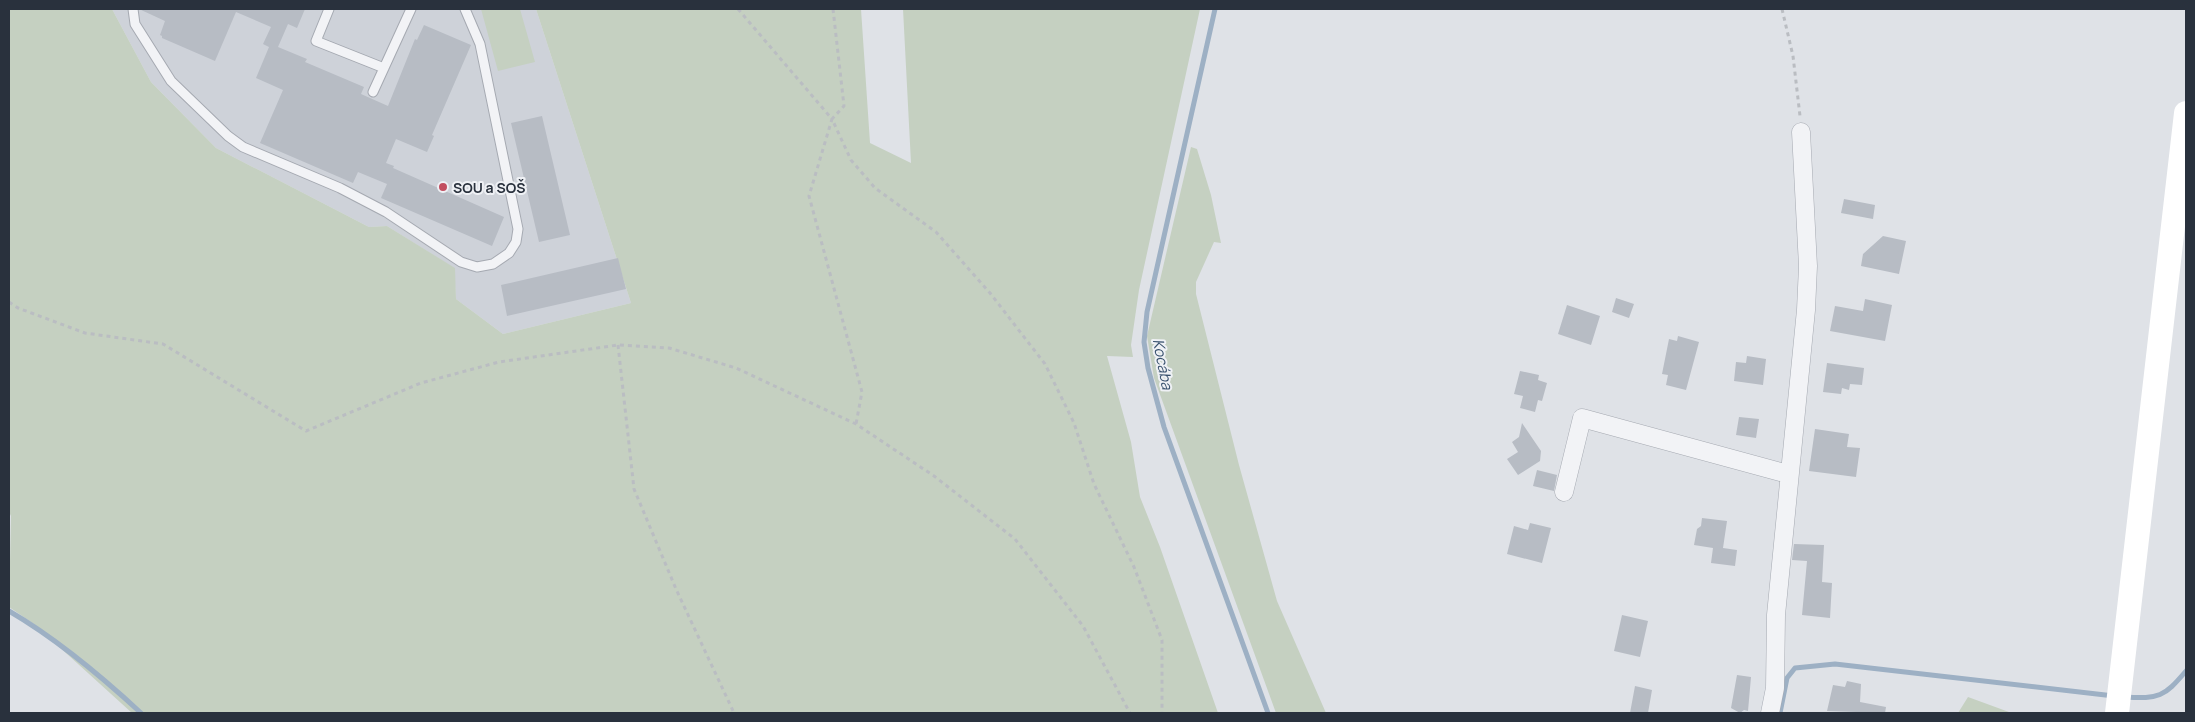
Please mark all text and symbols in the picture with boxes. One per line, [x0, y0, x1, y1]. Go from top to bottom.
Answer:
place label: SOU a SOŠ [453, 178, 525, 197]
marker: SOU a SOŠ [437, 181, 449, 193]
water label: Kocába [1148, 337, 1178, 392]

